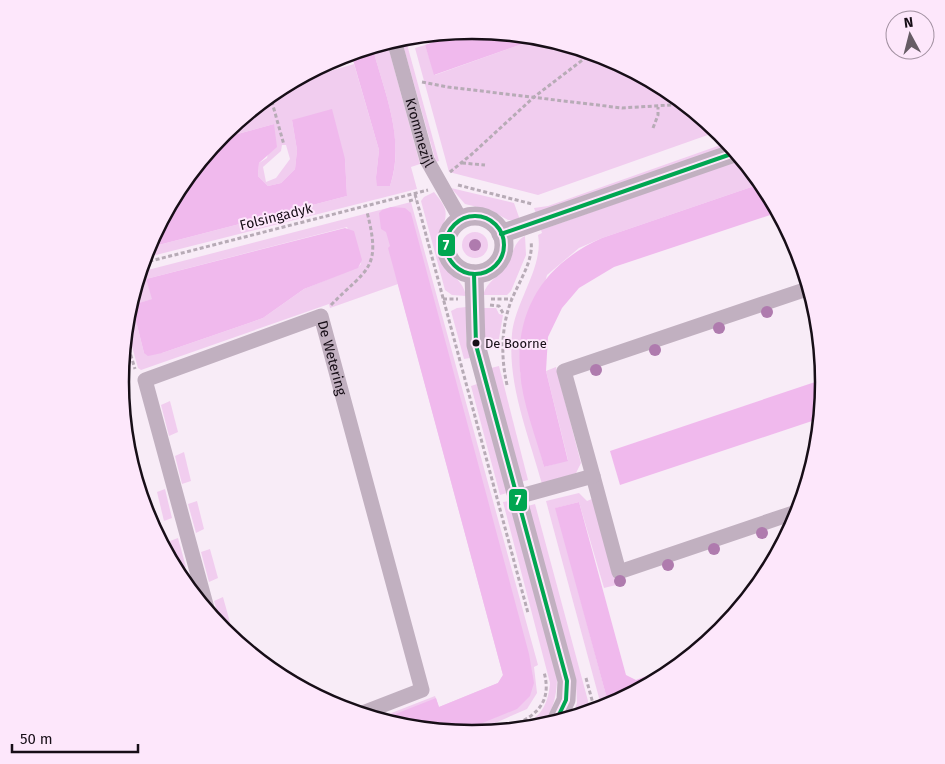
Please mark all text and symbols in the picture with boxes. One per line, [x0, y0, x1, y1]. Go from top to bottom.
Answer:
north arrow [885, 10, 935, 60]
text: N [903, 14, 914, 32]
street label: Krommezijl [402, 96, 438, 170]
street label: Folsingadyk [238, 200, 315, 234]
line badge: 7 [437, 233, 456, 257]
text: 7 [443, 237, 450, 254]
street label: De Wetering [314, 319, 351, 398]
place label: De Boorne [485, 336, 547, 351]
marker: De Boorne [471, 338, 481, 348]
line badge: 7 [508, 488, 528, 512]
text: 7 [515, 492, 522, 509]
scale bar [12, 722, 139, 754]
text: 50 m [20, 730, 53, 748]

